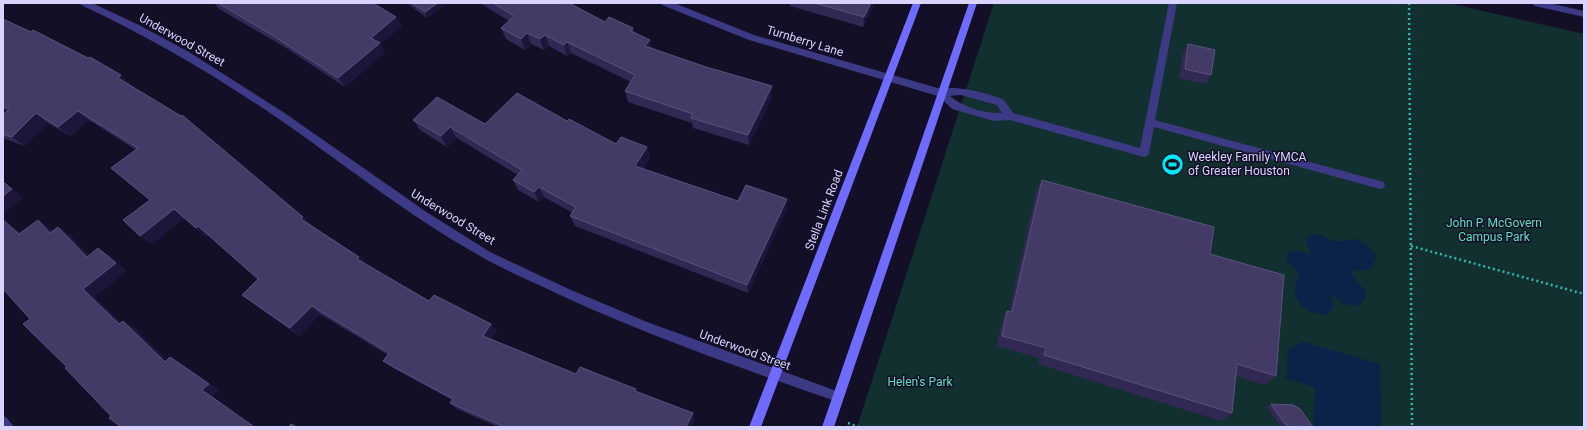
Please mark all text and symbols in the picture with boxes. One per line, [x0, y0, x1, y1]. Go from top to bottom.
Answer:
street label: Underwood Street [137, 11, 227, 69]
street label: Turnberry Lane [765, 23, 845, 59]
place label: Weekley Family YMCA of Greater Houston [1188, 150, 1307, 178]
sports icon: Weekley Family YMCA of Greater Houston [1160, 151, 1186, 177]
street label: Stella Link Road [802, 168, 846, 252]
street label: Underwood Street [408, 186, 498, 248]
park label: John P. McGovern Campus Park [1446, 216, 1542, 244]
street label: Underwood Street [698, 327, 792, 373]
park label: Helen's Park [887, 375, 954, 389]

